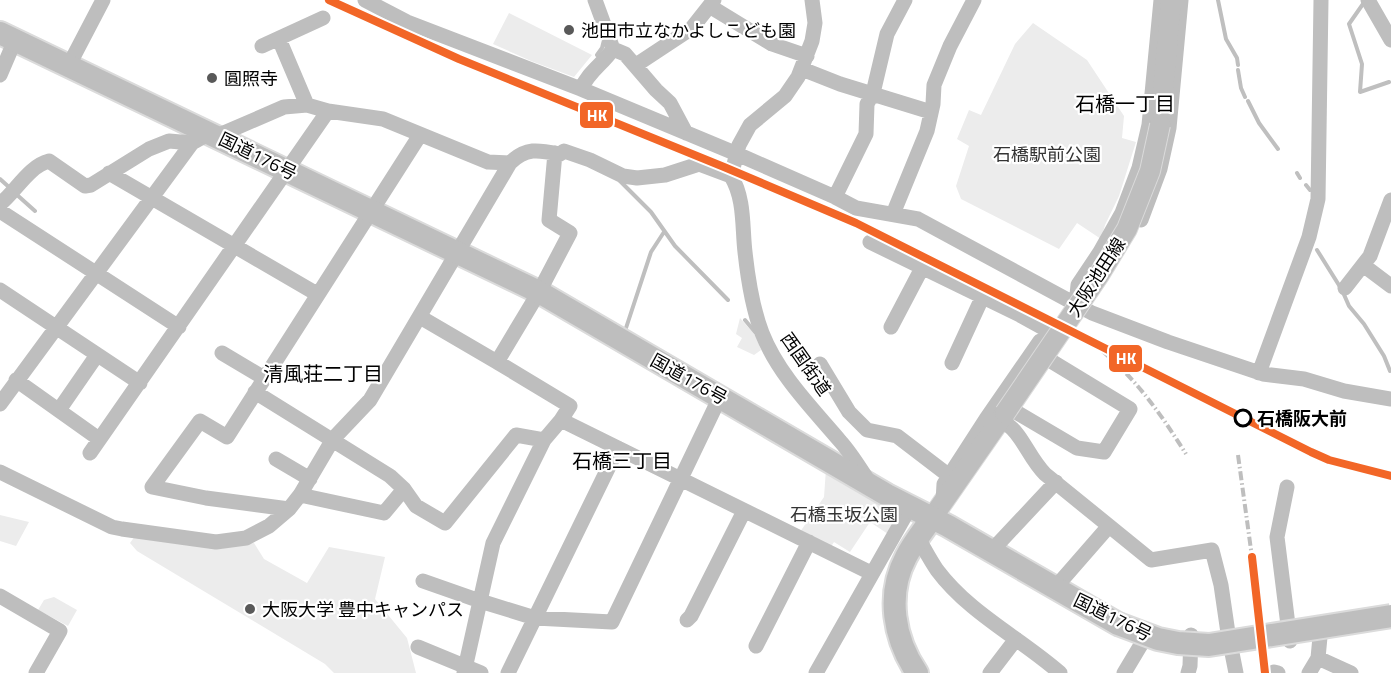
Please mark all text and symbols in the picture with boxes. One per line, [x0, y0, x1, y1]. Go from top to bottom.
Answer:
place label: 池田市立なかよしこども園 [581, 17, 796, 44]
marker: 池田市立なかよしこども園 [562, 23, 576, 37]
place label: 圓照寺 [224, 65, 278, 92]
marker: 圓照寺 [205, 71, 219, 85]
district label: 石橋一丁目 [1075, 88, 1175, 119]
line badge: HK [579, 101, 614, 129]
text: HK [587, 103, 608, 127]
street label: 国道176号 [214, 125, 302, 187]
park label: 石橋駅前公園 [993, 141, 1101, 168]
street label: 大阪池田線 [1060, 232, 1132, 322]
street label: 西国街道 [774, 327, 838, 401]
line badge: HK [1108, 344, 1143, 373]
text: HK [1116, 346, 1137, 370]
street label: 国道176号 [646, 347, 732, 411]
district label: 清風荘二丁目 [263, 358, 383, 389]
place label: 石橋阪大前 [1257, 405, 1347, 432]
marker: 石橋阪大前 [1234, 409, 1252, 427]
district label: 石橋三丁目 [572, 445, 672, 476]
park label: 石橋玉坂公園 [790, 501, 898, 528]
street label: 国道176号 [1069, 586, 1157, 648]
place label: 大阪大学 豊中キャンパス [262, 596, 464, 623]
marker: 大阪大学 豊中キャンパス [243, 602, 257, 616]

